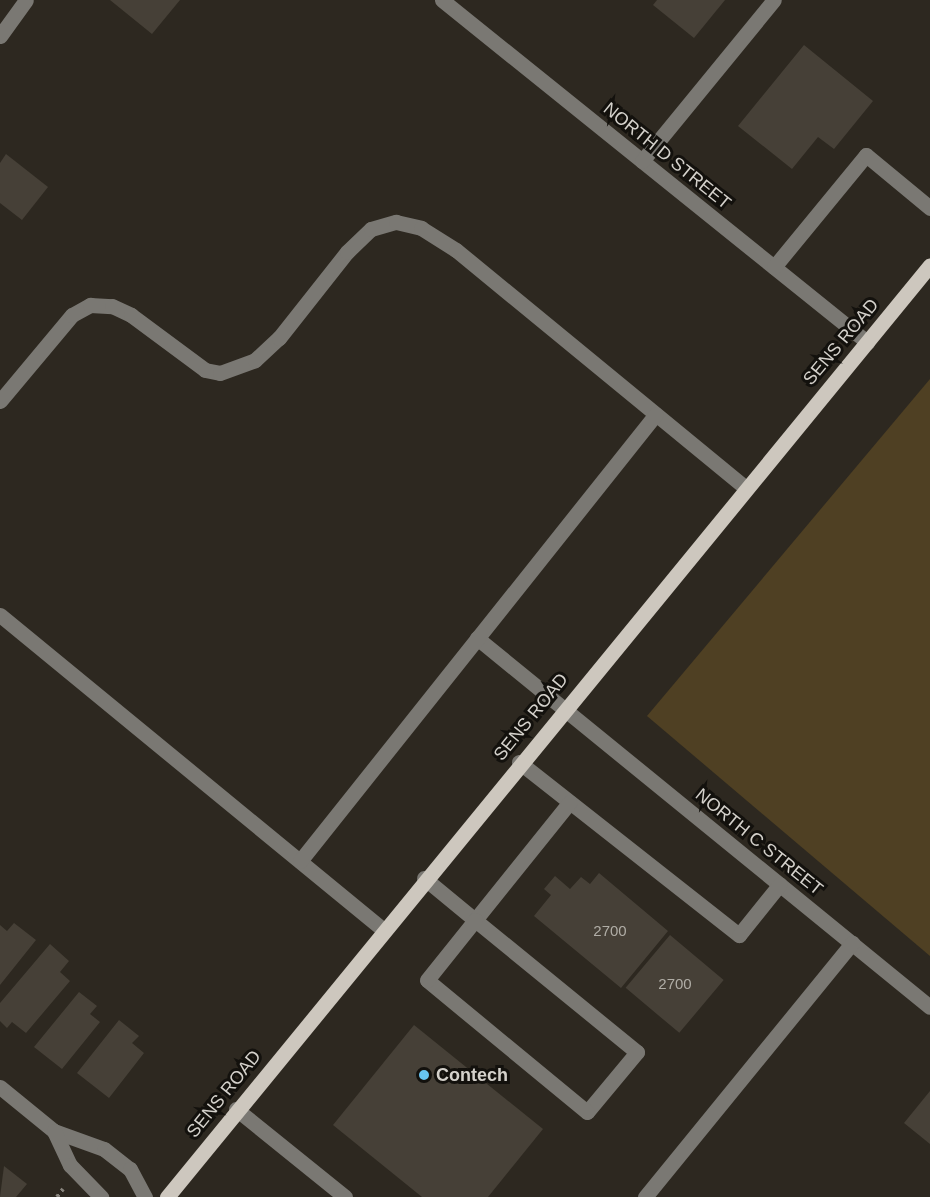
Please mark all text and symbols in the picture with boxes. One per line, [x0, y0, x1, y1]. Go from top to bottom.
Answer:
street label: NORTH D STREET [599, 98, 735, 214]
street label: SENS ROAD [799, 294, 883, 390]
street label: SENS ROAD [489, 669, 573, 765]
street label: NORTH C STREET [691, 784, 827, 900]
house number: 2700 [593, 922, 627, 940]
house number: 2700 [658, 975, 692, 993]
street label: SENS ROAD [182, 1046, 266, 1142]
place label: Contech [436, 1064, 508, 1086]
marker: Contech [417, 1068, 431, 1082]

